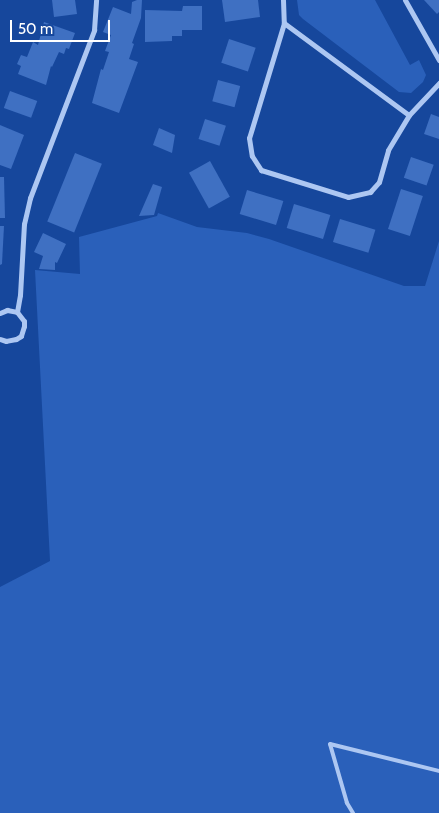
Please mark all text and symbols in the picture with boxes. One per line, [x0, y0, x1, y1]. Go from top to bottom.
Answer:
scale bar [12, 10, 112, 42]
text: 50 m [18, 20, 53, 38]

